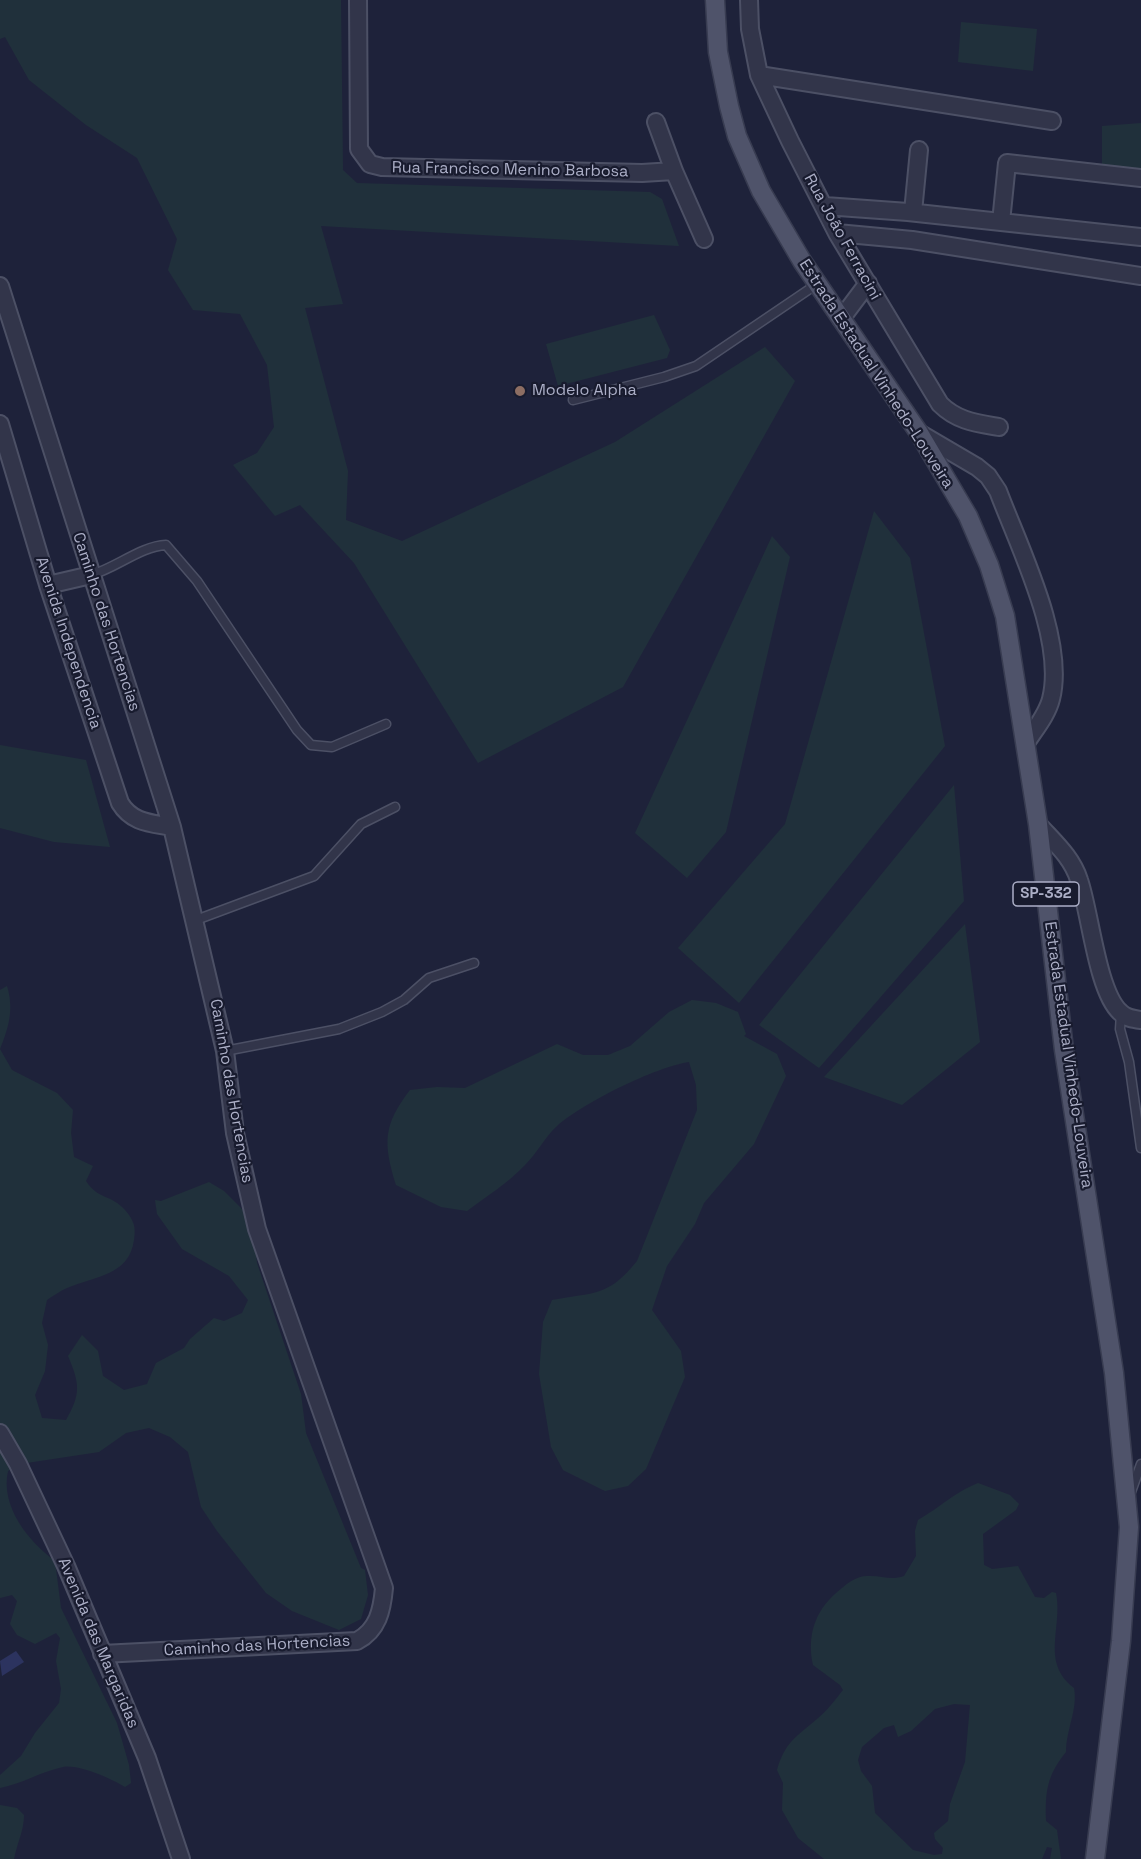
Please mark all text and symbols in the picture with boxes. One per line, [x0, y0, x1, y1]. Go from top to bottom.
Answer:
street label: Rua Francisco Menino Barbosa [392, 158, 628, 182]
street label: Rua João Ferracini [799, 171, 885, 303]
street label: Estrada Estadual Vinhedo-Louveira [795, 256, 957, 492]
place label: Modelo Alpha [532, 381, 637, 401]
marker: Modelo Alpha [513, 384, 527, 398]
street label: Caminho das Hortencias [68, 530, 144, 714]
street label: Avenida Independencia [31, 554, 105, 732]
road number: SP-332 [1013, 882, 1079, 906]
street label: Estrada Estadual Vinhedo-Louveira [1040, 920, 1096, 1190]
street label: Caminho das Hortencias [205, 997, 257, 1185]
street label: Avenida das Margaridas [53, 1555, 143, 1731]
street label: Caminho das Hortencias [163, 1632, 351, 1660]

